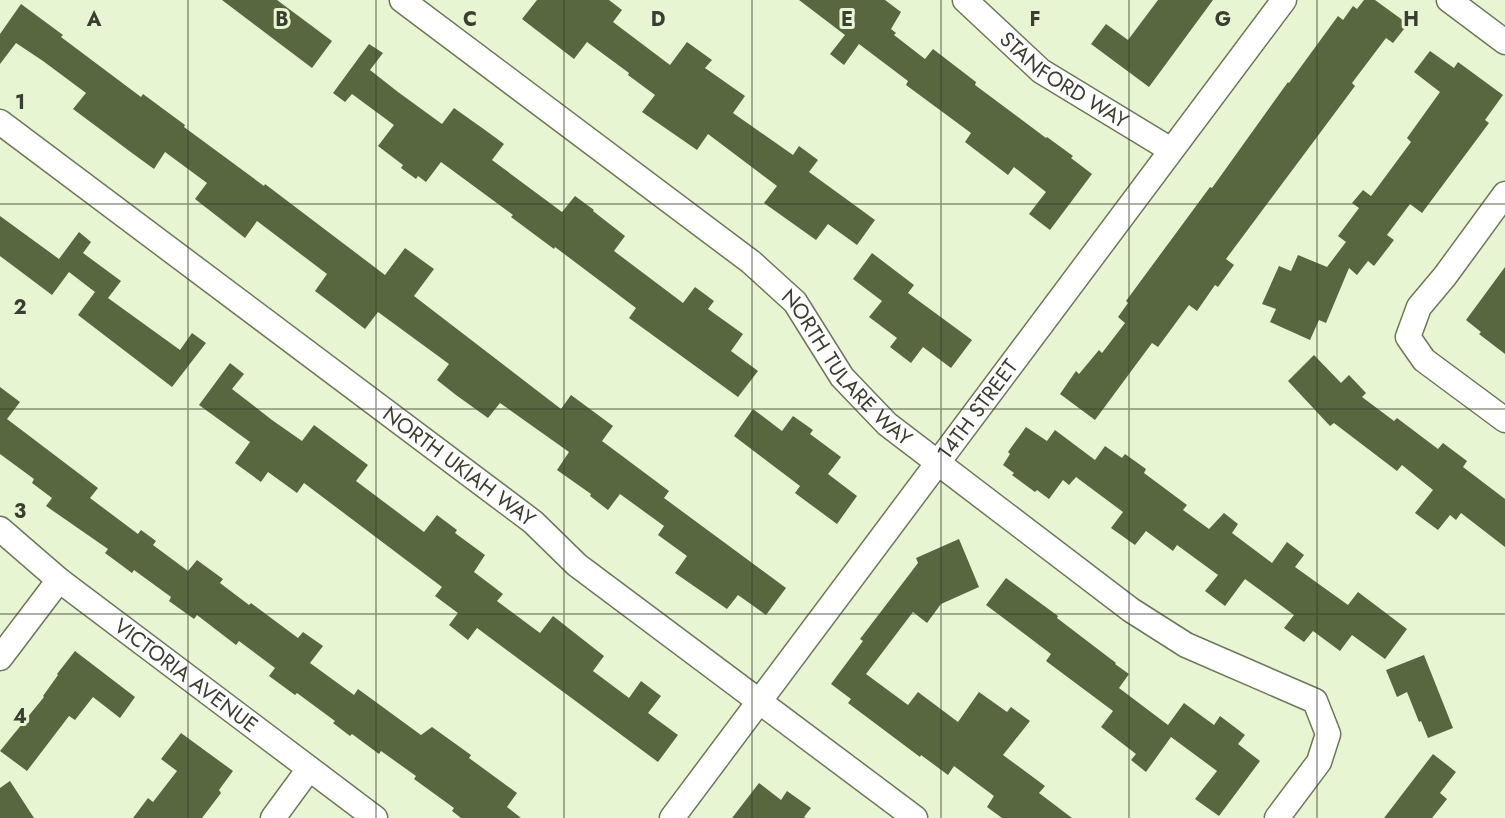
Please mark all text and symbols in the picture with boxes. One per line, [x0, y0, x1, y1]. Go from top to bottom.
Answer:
text: A [86, 5, 102, 34]
text: B [275, 5, 289, 34]
text: C [463, 5, 477, 34]
text: D [651, 5, 665, 34]
text: E [841, 5, 853, 34]
text: F [1029, 5, 1041, 34]
text: G [1215, 5, 1231, 34]
text: H [1403, 5, 1419, 34]
street label: STANFORD WAY [993, 25, 1134, 136]
text: 1 [15, 88, 25, 117]
street label: NORTH TULARE WAY [775, 282, 919, 453]
text: 2 [13, 293, 27, 322]
street label: 14TH STREET [930, 353, 1025, 466]
street label: NORTH UKIAH WAY [377, 399, 542, 534]
text: 3 [14, 497, 26, 526]
street label: VICTORIA AVENUE [108, 612, 264, 740]
text: 4 [13, 702, 27, 731]

